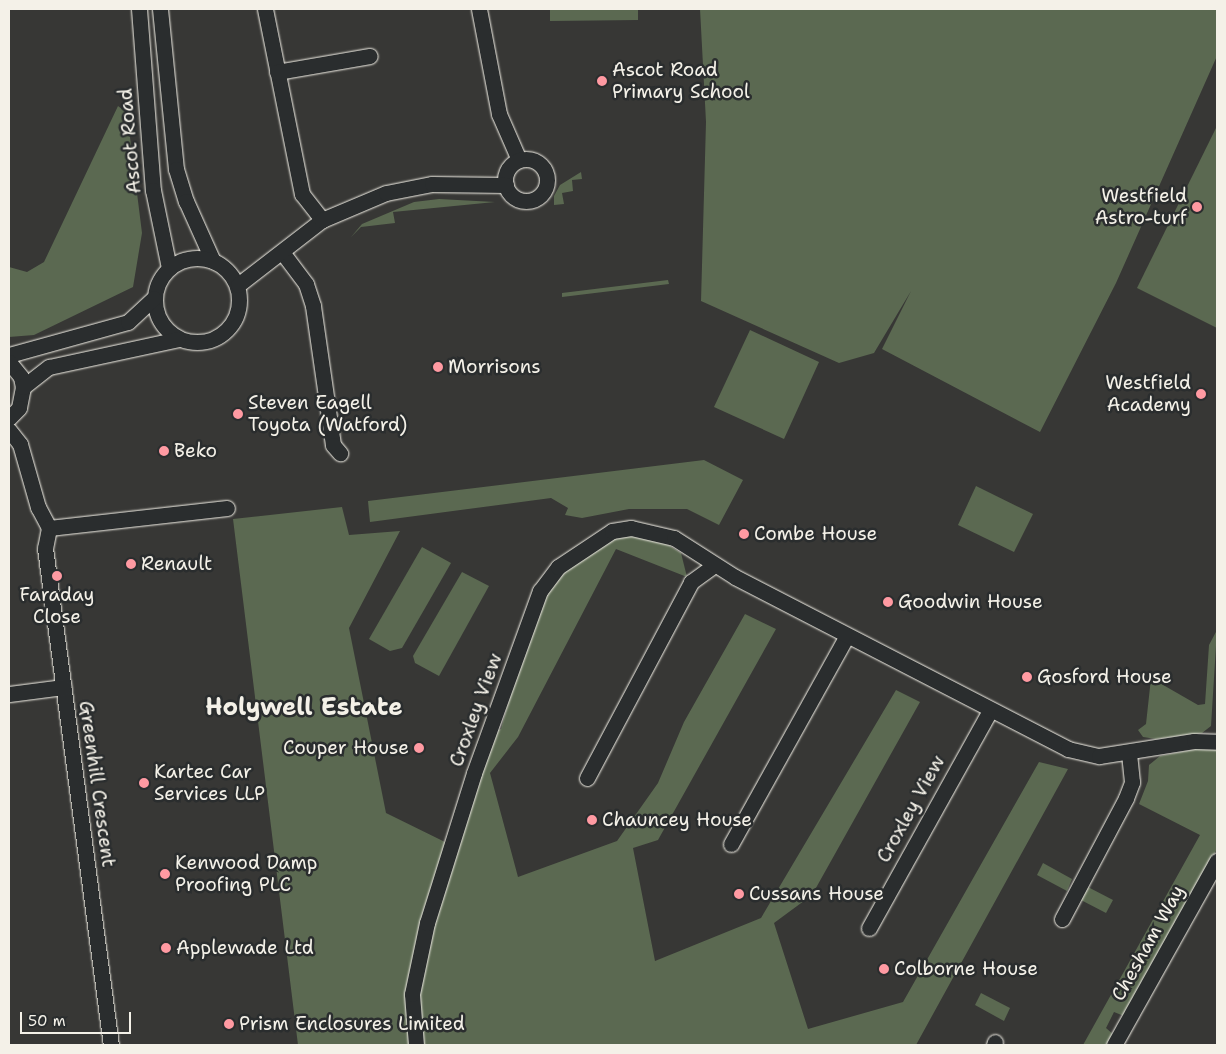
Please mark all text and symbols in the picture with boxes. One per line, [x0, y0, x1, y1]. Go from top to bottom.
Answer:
place label: Ascot Road Primary School [612, 59, 750, 103]
marker: Ascot Road Primary School [596, 75, 608, 87]
street label: Ascot Road [114, 87, 146, 195]
place label: Westfield Astro-turf [1095, 185, 1187, 229]
marker: Westfield Astro-turf [1191, 201, 1203, 213]
place label: Morrisons [448, 356, 541, 378]
marker: Morrisons [432, 361, 444, 373]
place label: Westfield Academy [1105, 372, 1191, 416]
marker: Westfield Academy [1195, 388, 1207, 400]
place label: Steven Eagell Toyota (Watford) [248, 392, 407, 436]
marker: Steven Eagell Toyota (Watford) [232, 408, 244, 420]
place label: Beko [174, 440, 217, 462]
marker: Beko [158, 445, 170, 457]
place label: Combe House [754, 523, 877, 545]
marker: Combe House [738, 528, 750, 540]
place label: Renault [141, 553, 212, 575]
marker: Renault [125, 558, 137, 570]
marker: Faraday Close [51, 570, 63, 582]
place label: Faraday Close [19, 584, 95, 628]
place label: Goodwin House [898, 591, 1043, 613]
marker: Goodwin House [882, 596, 894, 608]
street label: Croxley View [445, 650, 507, 770]
place label: Gosford House [1037, 666, 1172, 688]
marker: Gosford House [1021, 671, 1033, 683]
district label: Holywell Estate [205, 694, 403, 722]
street label: Greenhill Crescent [74, 699, 120, 869]
place label: Couper House [283, 737, 409, 759]
marker: Couper House [413, 742, 425, 754]
street label: Croxley View [872, 751, 950, 867]
place label: Kartec Car Services LLP [154, 761, 265, 805]
marker: Kartec Car Services LLP [138, 777, 150, 789]
place label: Chauncey House [602, 809, 752, 831]
marker: Chauncey House [586, 814, 598, 826]
place label: Kenwood Damp Proofing PLC [175, 852, 317, 896]
marker: Kenwood Damp Proofing PLC [159, 868, 171, 880]
street label: Chesham Way [1107, 881, 1189, 1005]
place label: Cussans House [749, 883, 884, 905]
marker: Cussans House [733, 888, 745, 900]
place label: Applewade Ltd [176, 937, 314, 959]
marker: Applewade Ltd [160, 942, 172, 954]
place label: Colborne House [894, 958, 1038, 980]
marker: Colborne House [878, 963, 890, 975]
scale bar [22, 1002, 134, 1034]
text: 50 m [28, 1011, 66, 1031]
place label: Prism Enclosures Limited [239, 1013, 465, 1035]
marker: Prism Enclosures Limited [223, 1018, 235, 1030]

